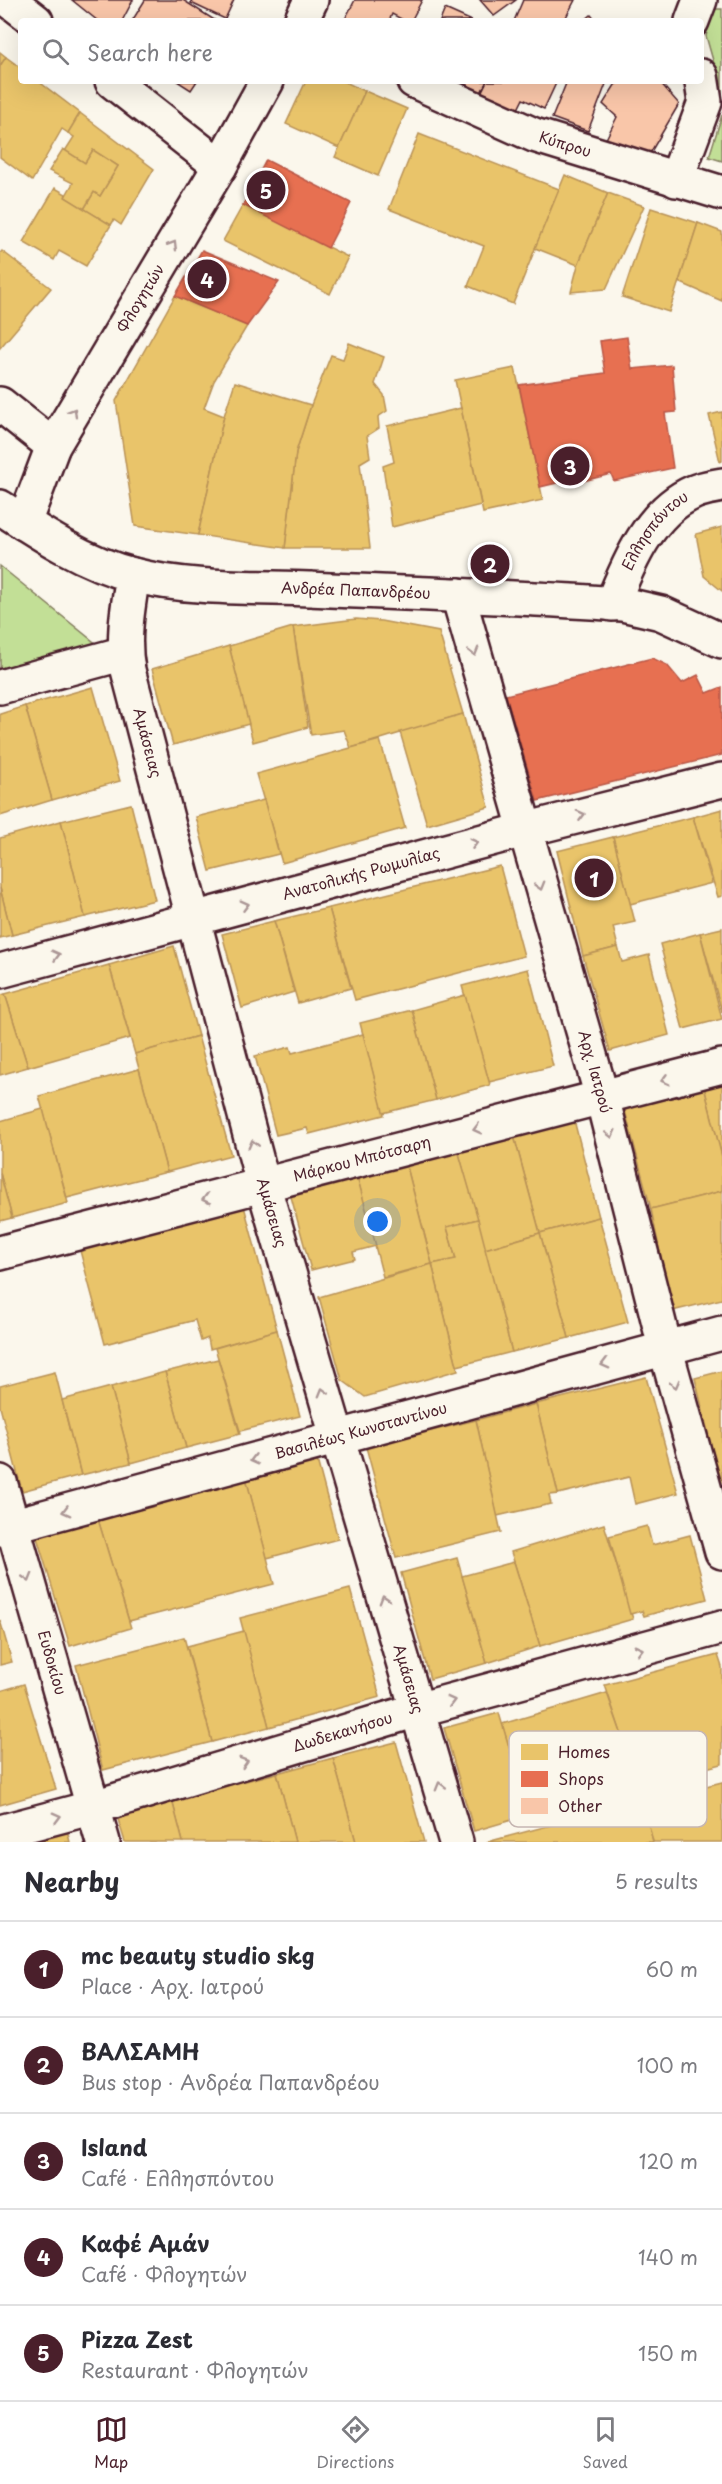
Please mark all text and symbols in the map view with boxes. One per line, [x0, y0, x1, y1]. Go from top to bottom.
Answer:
search box [18, 18, 704, 84]
icon: search [39, 35, 72, 68]
text: Search here [87, 35, 213, 68]
street label: Κύπρου [536, 124, 594, 162]
pin: 5 [246, 168, 286, 213]
one-way arrow [166, 241, 177, 251]
pin: 4 [188, 256, 226, 302]
street label: Φλογητών [110, 259, 169, 337]
one-way arrow [65, 408, 77, 418]
pin: 3 [550, 444, 590, 488]
street label: Ελλησπόντου [615, 484, 692, 574]
pin: 2 [470, 542, 510, 586]
street label: Ανδρέα Παπανδρέου [281, 575, 431, 604]
one-way arrow [467, 646, 479, 656]
street label: Αμάσειας [128, 705, 169, 780]
one-way arrow [576, 810, 586, 823]
one-way arrow [468, 838, 479, 850]
street label: Ανατολικής Ρωμυλίας [280, 840, 442, 905]
pin: 1 [574, 856, 614, 900]
one-way arrow [533, 880, 545, 891]
one-way arrow [240, 899, 250, 912]
one-way arrow [51, 950, 61, 963]
street label: Αρχ. Ιατρού [573, 1027, 619, 1115]
one-way arrow [661, 1073, 671, 1086]
one-way arrow [472, 1122, 482, 1134]
one-way arrow [604, 1128, 616, 1139]
street label: Μάρκου Μπότσαρη [290, 1129, 433, 1187]
one-way arrow [247, 1139, 260, 1149]
street label: Αμάσειας [252, 1175, 294, 1250]
one-way arrow [202, 1192, 212, 1204]
your location [363, 1207, 392, 1236]
one-way arrow [600, 1357, 610, 1369]
one-way arrow [668, 1379, 681, 1389]
one-way arrow [318, 1387, 330, 1398]
street label: Βασιλέως Κωνσταντίνου [272, 1395, 449, 1464]
one-way arrow [250, 1452, 260, 1465]
one-way arrow [61, 1504, 72, 1516]
one-way arrow [21, 1572, 33, 1583]
one-way arrow [379, 1594, 391, 1605]
street label: Ευδοκίου [33, 1627, 73, 1697]
street label: Αμάσειας [389, 1641, 431, 1716]
one-way arrow [634, 1644, 644, 1657]
one-way arrow [445, 1696, 456, 1708]
street label: Δωδεκανήσου [290, 1705, 395, 1757]
legend [509, 1731, 707, 1827]
text: Homes [558, 1739, 610, 1763]
one-way arrow [238, 1757, 249, 1769]
text: Shops [558, 1766, 604, 1790]
one-way arrow [435, 1781, 447, 1792]
text: Other [558, 1793, 602, 1817]
one-way arrow [51, 1812, 61, 1824]
text: Nearby [24, 1862, 119, 1901]
text: 5 results [615, 1866, 698, 1896]
text: mc beauty studio skg [81, 1938, 315, 1971]
text: 1 [39, 1954, 48, 1984]
text: 60 m [646, 1954, 698, 1984]
text: Place · Αρχ. Ιατρού [81, 1971, 264, 2001]
text: ΒΑΛΣΑΜΗ [81, 2034, 200, 2067]
text: 2 [36, 2050, 51, 2080]
text: 100 m [637, 2050, 698, 2080]
text: Bus stop · Ανδρέα Παπανδρέου [81, 2067, 380, 2097]
text: Island [81, 2130, 147, 2163]
text: 3 [37, 2146, 50, 2176]
text: 120 m [639, 2146, 698, 2176]
text: Café · Ελλησπόντου [81, 2163, 275, 2193]
text: Καφέ Αμάν [81, 2226, 210, 2259]
text: 4 [37, 2242, 50, 2272]
text: 140 m [638, 2242, 698, 2272]
text: Café · Φλογητών [81, 2259, 247, 2289]
text: Pizza Zest [81, 2322, 193, 2355]
text: 5 [37, 2338, 50, 2368]
text: 150 m [638, 2338, 698, 2368]
text: Restaurant · Φλογητών [81, 2355, 309, 2385]
tab: Map [94, 2413, 128, 2473]
tab: Directions [316, 2413, 394, 2473]
tab: Saved [582, 2413, 628, 2473]

